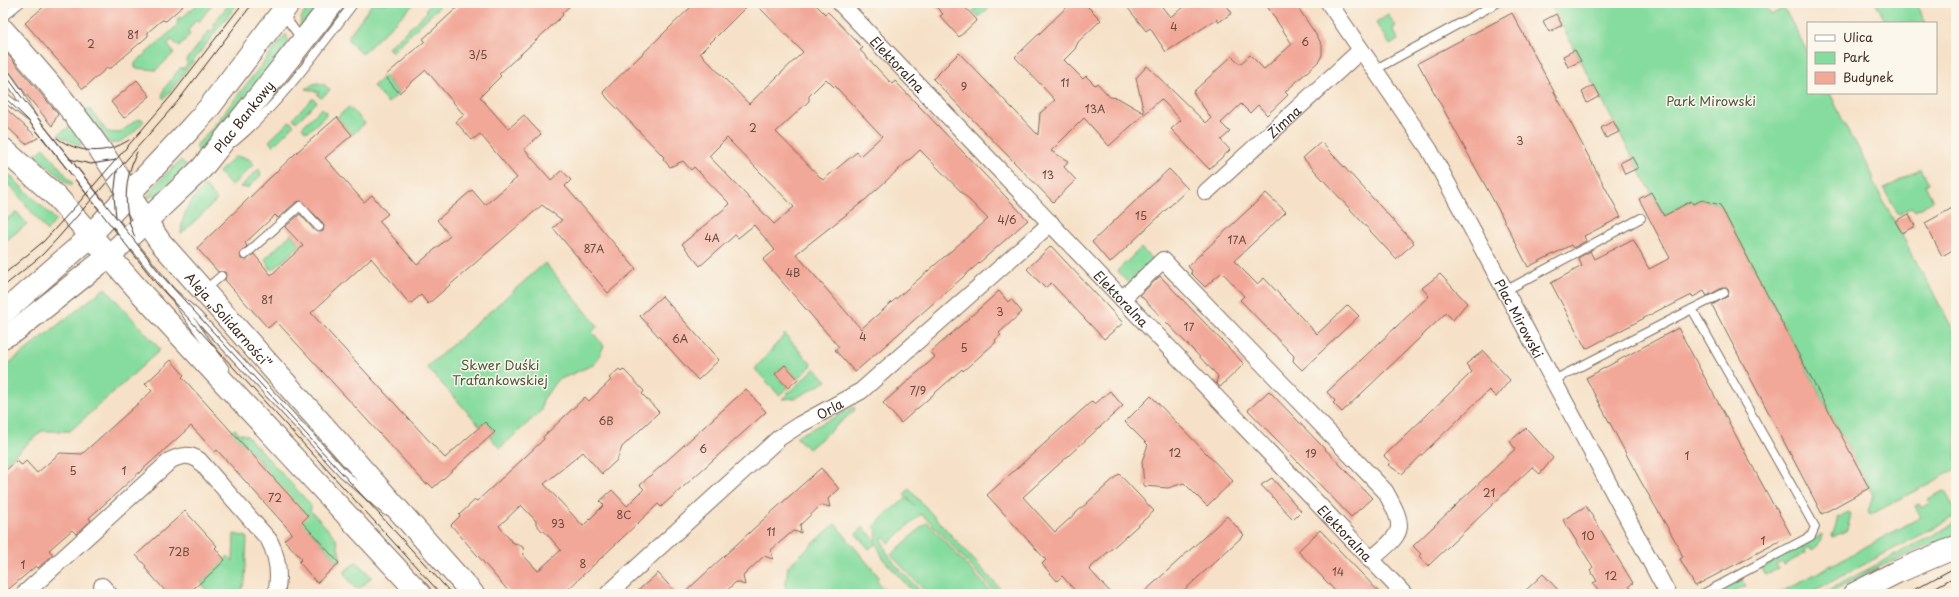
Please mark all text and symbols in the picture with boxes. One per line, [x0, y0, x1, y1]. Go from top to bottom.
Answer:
house number: 4 [1170, 18, 1178, 35]
legend [1807, 22, 1937, 94]
house number: 81 [127, 26, 139, 43]
text: Ulica [1843, 28, 1873, 46]
street label: Elektoralna [866, 31, 930, 97]
house number: 6 [1301, 33, 1309, 50]
house number: 2 [87, 35, 95, 52]
house number: 3/5 [469, 46, 487, 63]
text: Park [1843, 48, 1870, 66]
text: Budynek [1843, 68, 1893, 86]
house number: 11 [1060, 74, 1070, 91]
street label: Plac Bankowy [209, 76, 278, 156]
house number: 9 [961, 78, 967, 95]
park label: Park Mirowski [1666, 91, 1756, 110]
house number: 13A [1085, 100, 1105, 117]
street label: Zimna [1262, 100, 1305, 142]
house number: 2 [749, 119, 757, 136]
house number: 3 [1516, 132, 1524, 149]
house number: 13 [1042, 166, 1054, 183]
house number: 15 [1135, 207, 1147, 224]
house number: 4/6 [998, 211, 1017, 228]
house number: 4A [704, 229, 720, 246]
house number: 17A [1227, 231, 1247, 248]
house number: 87A [584, 240, 604, 257]
house number: 4B [786, 264, 800, 281]
street label: Elektoralna [1090, 266, 1154, 331]
street label: Aleja „Solidarności” [181, 268, 277, 371]
street label: Plac Mirowski [1491, 275, 1549, 361]
house number: 81 [261, 291, 273, 308]
house number: 3 [996, 303, 1004, 320]
house number: 17 [1184, 318, 1195, 335]
house number: 4 [859, 328, 867, 345]
house number: 6A [672, 330, 689, 347]
house number: 5 [960, 339, 968, 356]
park label: Skwer Duśki Trafankowskiej [452, 355, 548, 389]
house number: 7/9 [910, 382, 926, 399]
street label: Orla [813, 393, 847, 423]
house number: 6B [599, 412, 613, 429]
house number: 6 [699, 440, 707, 457]
house number: 12 [1169, 444, 1182, 461]
house number: 19 [1305, 445, 1317, 462]
house number: 1 [1685, 447, 1690, 464]
house number: 5 [69, 462, 77, 479]
house number: 1 [122, 462, 127, 479]
house number: 21 [1483, 484, 1495, 501]
house number: 72 [268, 489, 282, 506]
street label: Elektoralna [1314, 500, 1378, 566]
house number: 8C [616, 506, 632, 523]
house number: 93 [551, 515, 565, 532]
house number: 11 [766, 523, 776, 540]
house number: 10 [1582, 527, 1594, 544]
house number: 1 [1761, 532, 1766, 549]
house number: 72B [168, 543, 190, 560]
house number: 8 [580, 555, 587, 572]
house number: 1 [21, 556, 26, 573]
house number: 14 [1332, 563, 1344, 580]
house number: 12 [1605, 567, 1618, 584]

